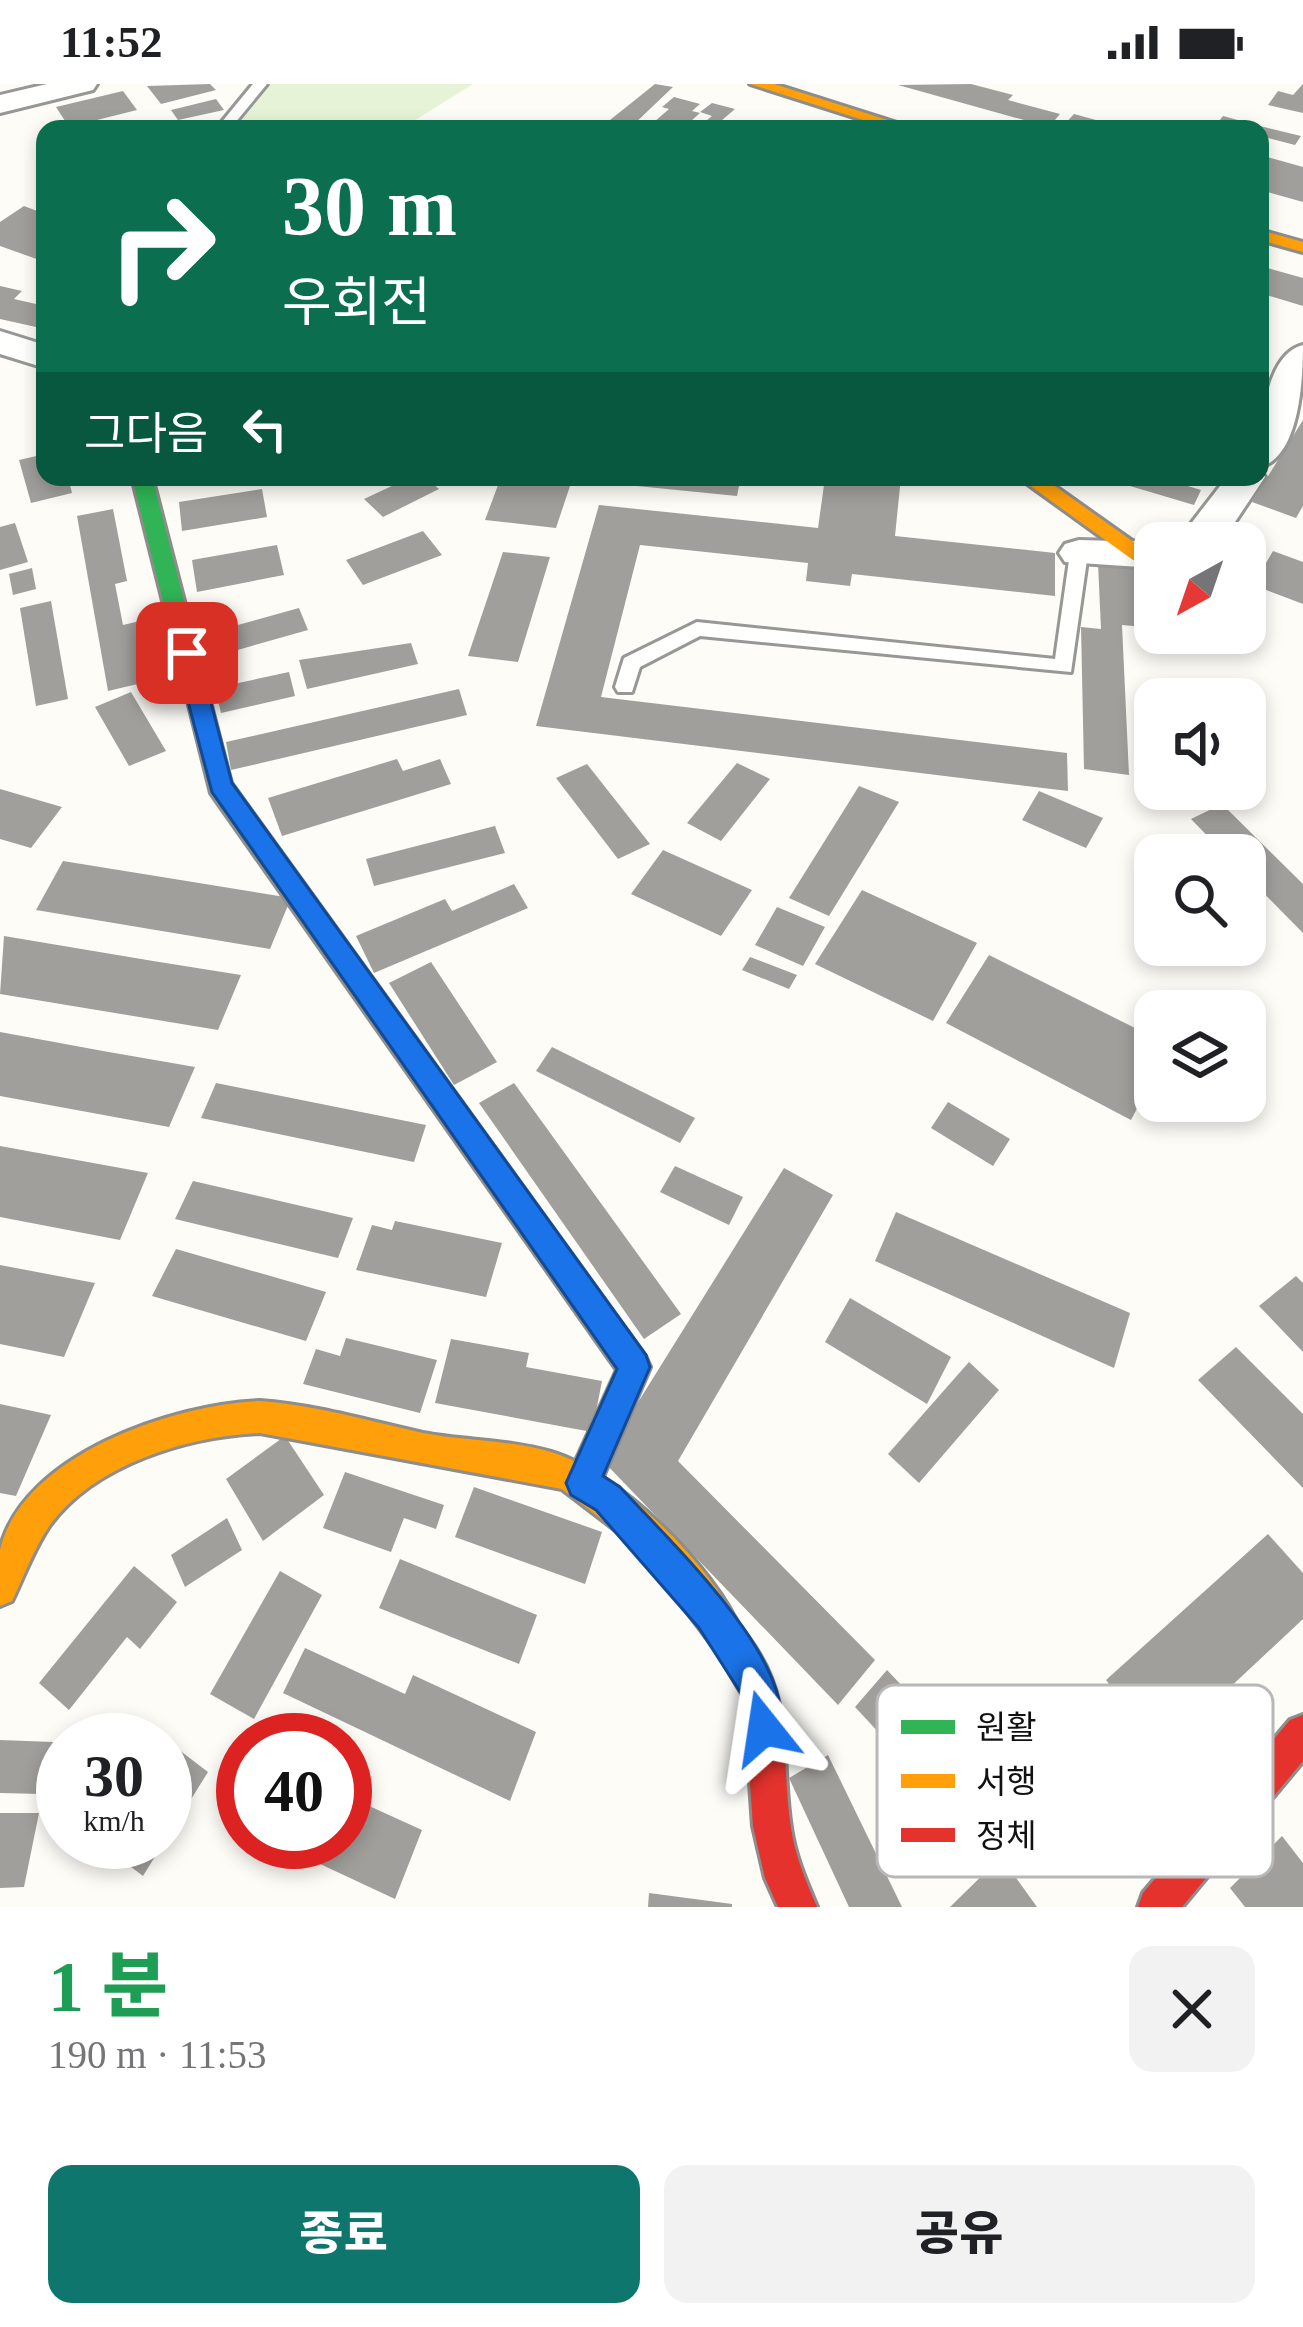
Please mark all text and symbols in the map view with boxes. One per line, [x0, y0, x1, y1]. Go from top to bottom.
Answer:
text: 11:52 [60, 17, 163, 67]
text: 30 m [282, 160, 457, 253]
icon: right [84, 168, 240, 324]
text: 우회전 [282, 273, 431, 333]
icon: left [232, 396, 298, 462]
text: 그다음 [84, 409, 208, 459]
north arrow [1134, 522, 1266, 654]
map controls [1134, 522, 1266, 1122]
pin [136, 602, 238, 704]
icon: arrive [154, 620, 220, 686]
button: sound [1134, 678, 1266, 810]
button: search [1134, 834, 1266, 966]
button: layers [1134, 990, 1266, 1122]
position arrow [701, 1665, 827, 1791]
legend [877, 1685, 1273, 1877]
text: 원활 [976, 1710, 1037, 1746]
speed limit sign: 40 [216, 1713, 372, 1869]
text: 30 [84, 1743, 144, 1809]
text: 서행 [976, 1764, 1037, 1800]
text: km/h [83, 1804, 145, 1837]
text: 정체 [976, 1818, 1037, 1854]
button: close [1129, 1946, 1255, 2072]
text: 1 분 [48, 1947, 168, 2027]
text: 190 m · 11:53 [48, 2033, 266, 2076]
button: 종료 [48, 2165, 640, 2303]
button: 공유 [664, 2165, 1255, 2303]

